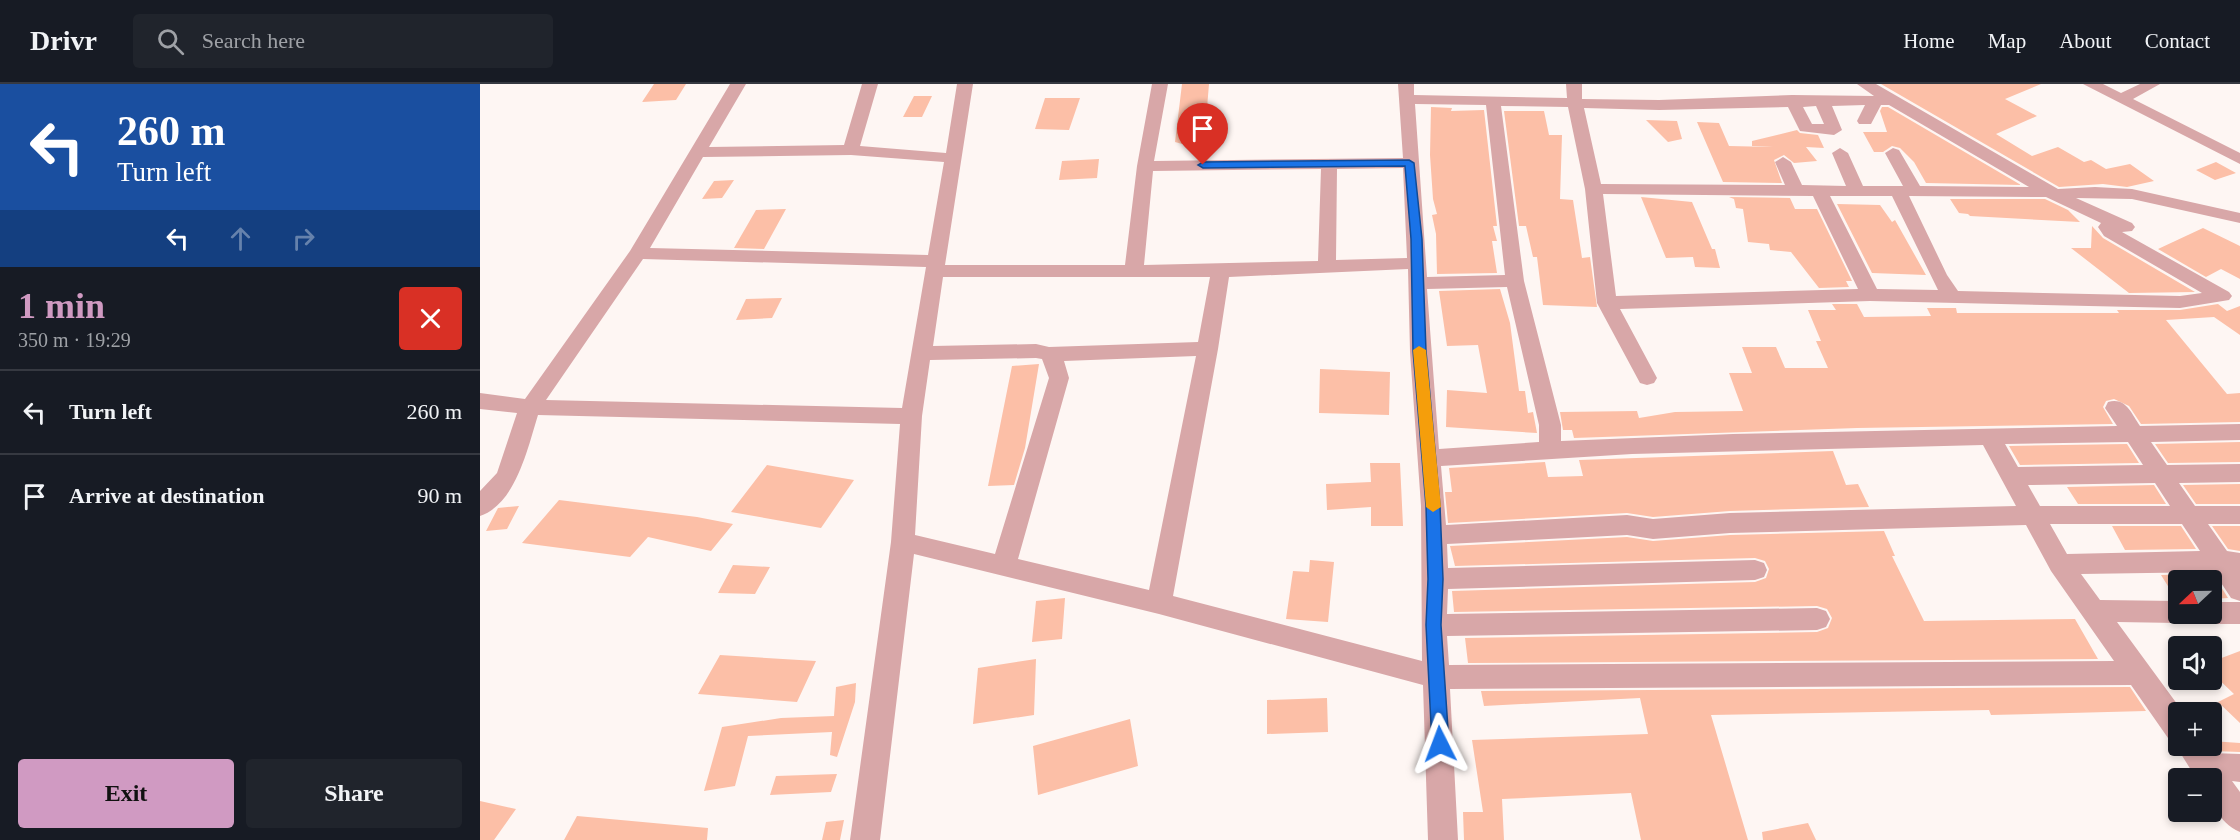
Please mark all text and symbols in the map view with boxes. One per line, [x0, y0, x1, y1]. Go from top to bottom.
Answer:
search box [133, 14, 553, 68]
text: Drivr [30, 25, 97, 56]
icon: search [154, 25, 187, 58]
text: Search here [202, 28, 305, 53]
text: Home [1903, 29, 1955, 53]
text: Map [1988, 29, 2026, 53]
text: About [2059, 29, 2112, 53]
text: Contact [2145, 29, 2210, 53]
pin [1177, 103, 1228, 165]
icon: left [18, 108, 96, 186]
text: 260 m [117, 108, 226, 154]
icon: arrive [1186, 112, 1219, 145]
text: Turn left [117, 157, 211, 187]
icon: left [161, 222, 194, 255]
icon: ahead [224, 222, 257, 255]
icon: right [287, 222, 320, 255]
text: 1 min [18, 286, 105, 326]
button: close [399, 287, 462, 350]
text: 350 m · 19:29 [18, 329, 131, 351]
icon: left [18, 396, 51, 429]
text: Turn left [69, 399, 152, 424]
text: 260 m [406, 399, 462, 424]
icon: arrive [18, 480, 51, 513]
text: Arrive at destination [69, 483, 265, 508]
text: 90 m [417, 483, 462, 508]
north arrow [2168, 570, 2222, 624]
map controls [2168, 570, 2222, 822]
button: sound [2168, 636, 2222, 690]
button: + [2168, 702, 2222, 756]
position arrow [1408, 712, 1472, 776]
button: Exit [18, 759, 234, 828]
button: Share [246, 759, 462, 828]
button: − [2168, 768, 2222, 822]

